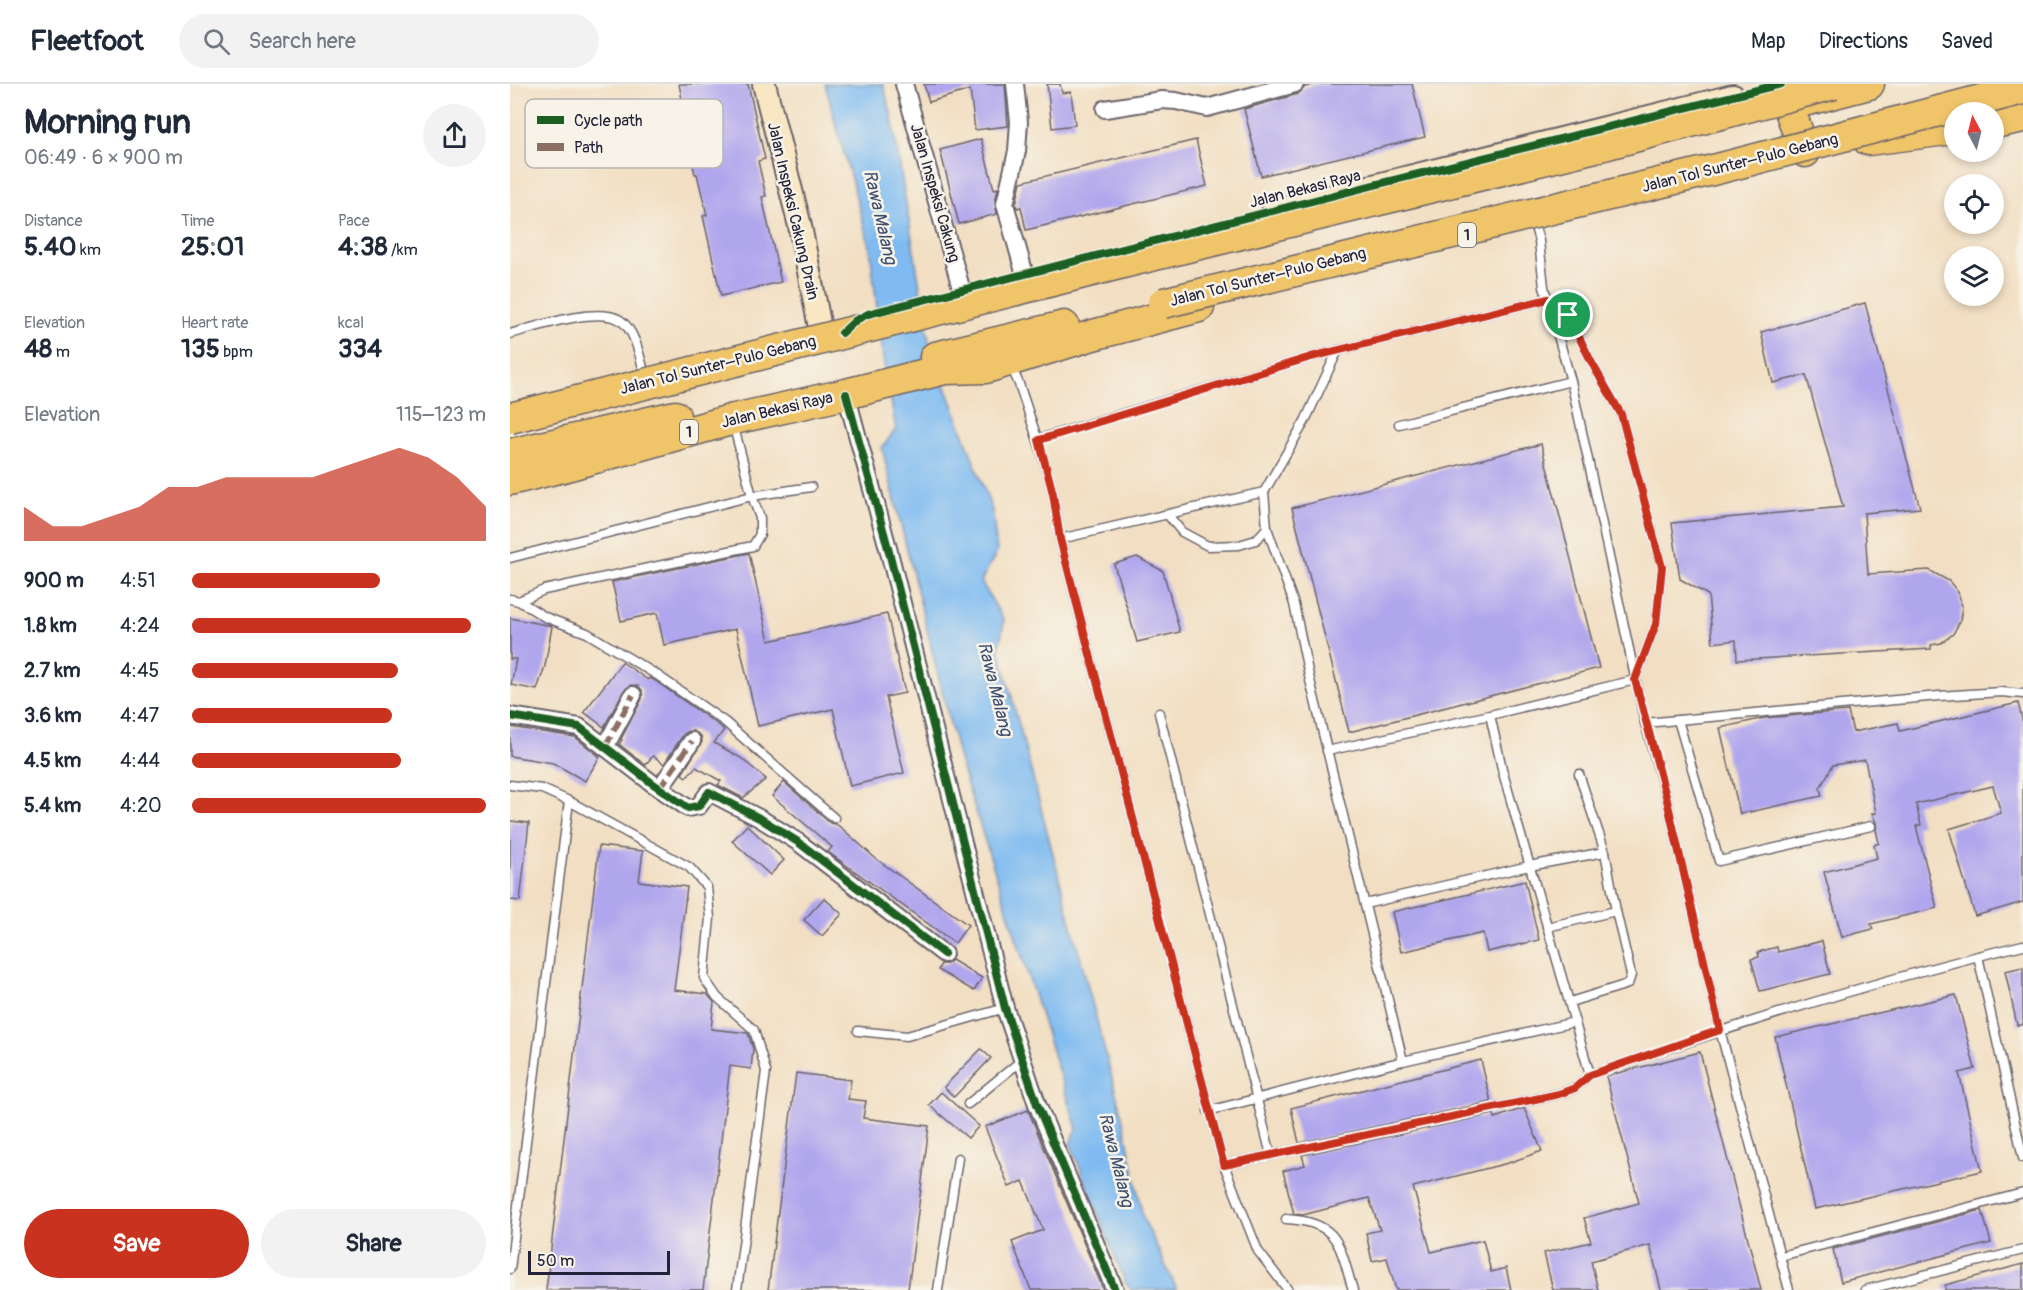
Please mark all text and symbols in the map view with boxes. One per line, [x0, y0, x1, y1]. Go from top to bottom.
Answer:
search box [179, 14, 599, 68]
text: Fleetfoot [30, 24, 143, 59]
icon: search [200, 25, 233, 58]
text: Search here [248, 27, 356, 55]
text: Map [1751, 28, 1786, 55]
text: Directions [1819, 28, 1908, 55]
text: Saved [1941, 28, 1993, 55]
legend [525, 99, 723, 168]
text: Morning run [24, 102, 191, 143]
north arrow [1944, 102, 2004, 162]
map controls [1944, 102, 2004, 306]
button: share [423, 104, 486, 167]
text: Cycle path [574, 111, 642, 131]
street label: Jalan Inspeksi Cakung Drain [763, 120, 823, 302]
street label: Jalan Inspeksi Cakung [906, 121, 964, 265]
street label: Jalan Tol Sunter–Pulo Gebang [1640, 129, 1840, 197]
text: Path [574, 138, 603, 158]
text: 06:49 · 6 × 900 m [24, 145, 183, 170]
street label: Jalan Bekasi Raya [1247, 166, 1363, 212]
water label: Rawa Malang [858, 168, 902, 268]
button: locate [1944, 174, 2004, 234]
text: Distance [24, 211, 83, 231]
text: Time [181, 211, 214, 231]
text: Pace [338, 211, 370, 231]
road number: 1 [1458, 223, 1476, 247]
text: 5.40 [24, 231, 77, 263]
text: 25:01 [181, 231, 245, 263]
text: 4:38 [338, 231, 388, 263]
text: km [77, 240, 101, 260]
text: /km [388, 240, 418, 260]
street label: Jalan Tol Sunter–Pulo Gebang [1168, 243, 1368, 311]
button: layers [1944, 246, 2004, 306]
pin [1542, 289, 1593, 340]
icon: arrive [1551, 298, 1584, 331]
text: Elevation [24, 313, 85, 333]
text: Heart rate [181, 313, 248, 333]
text: kcal [338, 313, 364, 333]
street label: Jalan Tol Sunter–Pulo Gebang [618, 331, 818, 399]
text: 48 [24, 333, 52, 365]
text: 135 [181, 333, 220, 365]
text: 334 [338, 333, 382, 365]
text: m [52, 342, 70, 362]
text: bpm [220, 342, 253, 362]
street label: Jalan Bekasi Raya [719, 387, 835, 433]
text: Elevation [24, 402, 100, 427]
text: 115–123 m [396, 402, 486, 427]
road number: 1 [680, 420, 698, 444]
text: 900 m [24, 568, 84, 593]
text: 4:51 [120, 568, 156, 593]
text: 1.8 km [24, 613, 77, 638]
text: 4:24 [120, 613, 160, 638]
water label: Rawa Malang [972, 640, 1018, 740]
text: 2.7 km [24, 658, 81, 683]
text: 4:45 [120, 658, 159, 683]
text: 3.6 km [24, 703, 82, 728]
text: 4:47 [120, 703, 159, 728]
text: 4.5 km [24, 748, 81, 773]
text: 4:44 [120, 748, 160, 773]
text: 5.4 km [24, 793, 81, 818]
text: 4:20 [120, 793, 162, 818]
water label: Rawa Malang [1093, 1111, 1139, 1211]
button: Save [24, 1209, 249, 1278]
button: Share [261, 1209, 486, 1278]
scale bar [528, 1248, 670, 1276]
text: 50 m [537, 1251, 574, 1271]

